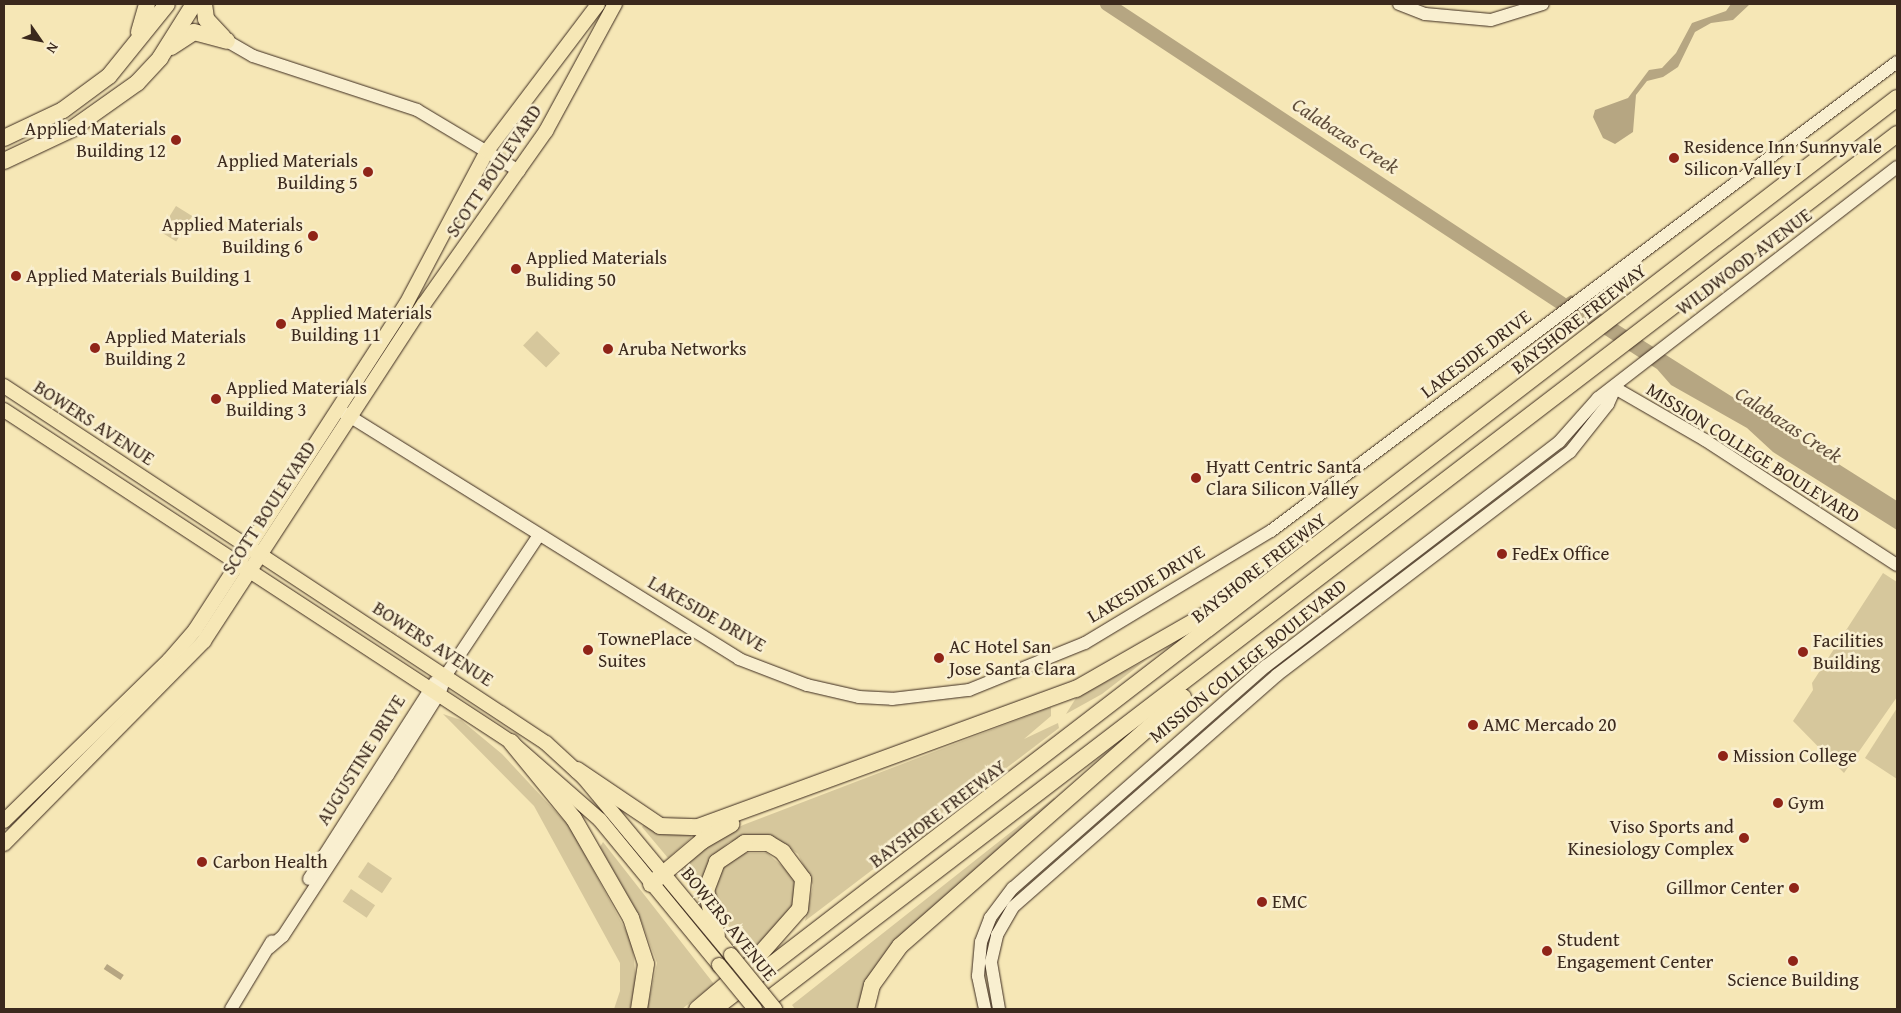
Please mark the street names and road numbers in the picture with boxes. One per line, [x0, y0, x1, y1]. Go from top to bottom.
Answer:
street label: SCOTT BOULEVARD [441, 100, 547, 242]
street label: WILDWOOD AVENUE [1672, 204, 1816, 320]
street label: BAYSHORE FREEWAY [1507, 259, 1651, 379]
street label: LAKESIDE DRIVE [1416, 305, 1536, 403]
street label: BOWERS AVENUE [29, 376, 159, 470]
street label: MISSION COLLEGE BOULEVARD [1642, 378, 1864, 528]
street label: SCOTT BOULEVARD [217, 437, 321, 579]
street label: BAYSHORE FREEWAY [1187, 508, 1331, 628]
street label: LAKESIDE DRIVE [1083, 540, 1209, 628]
street label: LAKESIDE DRIVE [644, 571, 770, 657]
street label: MISSION COLLEGE BOULEVARD [1145, 574, 1351, 748]
street label: BOWERS AVENUE [368, 597, 498, 691]
street label: AUGUSTINE DRIVE [312, 691, 410, 829]
street label: BAYSHORE FREEWAY [865, 755, 1011, 873]
street label: BOWERS AVENUE [676, 863, 782, 985]

